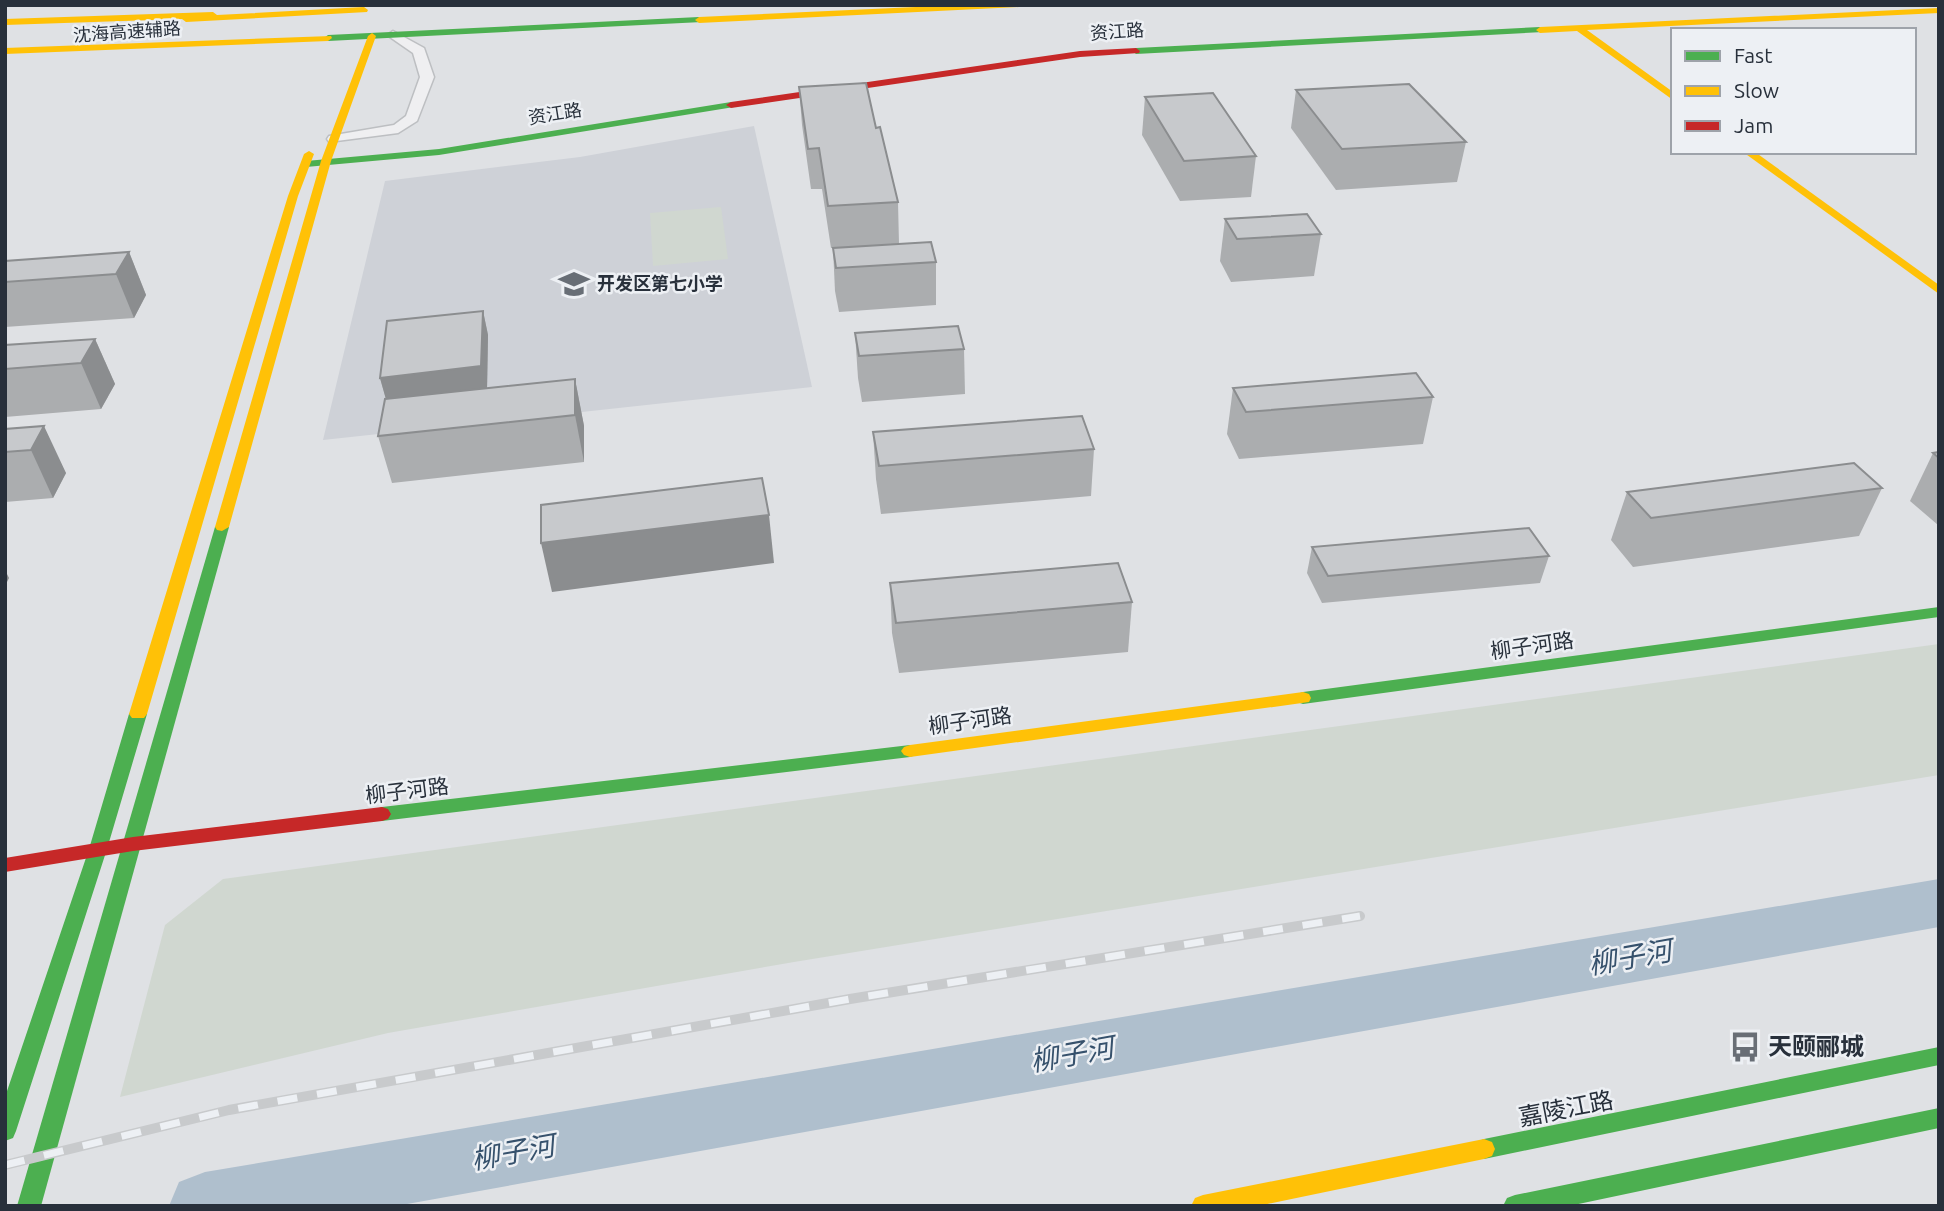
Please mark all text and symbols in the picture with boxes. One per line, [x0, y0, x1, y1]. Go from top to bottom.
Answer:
street label: 沈海高速辅路 [72, 17, 181, 45]
street label: 资江路 [1089, 19, 1145, 43]
legend [1671, 28, 1916, 154]
text: Fast [1734, 43, 1772, 67]
text: Slow [1734, 78, 1779, 102]
street label: 资江路 [527, 99, 583, 127]
text: Jam [1734, 113, 1773, 137]
school or university icon: 开发区第七小学 [557, 267, 591, 301]
place label: 开发区第七小学 [597, 273, 723, 293]
street label: 柳子河路 [1489, 627, 1575, 663]
street label: 柳子河路 [927, 702, 1013, 738]
street label: 柳子河路 [364, 773, 450, 807]
water label: 柳子河 [1586, 933, 1679, 979]
water label: 柳子河 [1028, 1030, 1121, 1076]
bus stop icon: 天颐郦城 [1728, 1030, 1762, 1064]
place label: 天颐郦城 [1768, 1033, 1864, 1060]
street label: 嘉陵江路 [1516, 1086, 1616, 1131]
water label: 柳子河 [469, 1128, 562, 1174]

